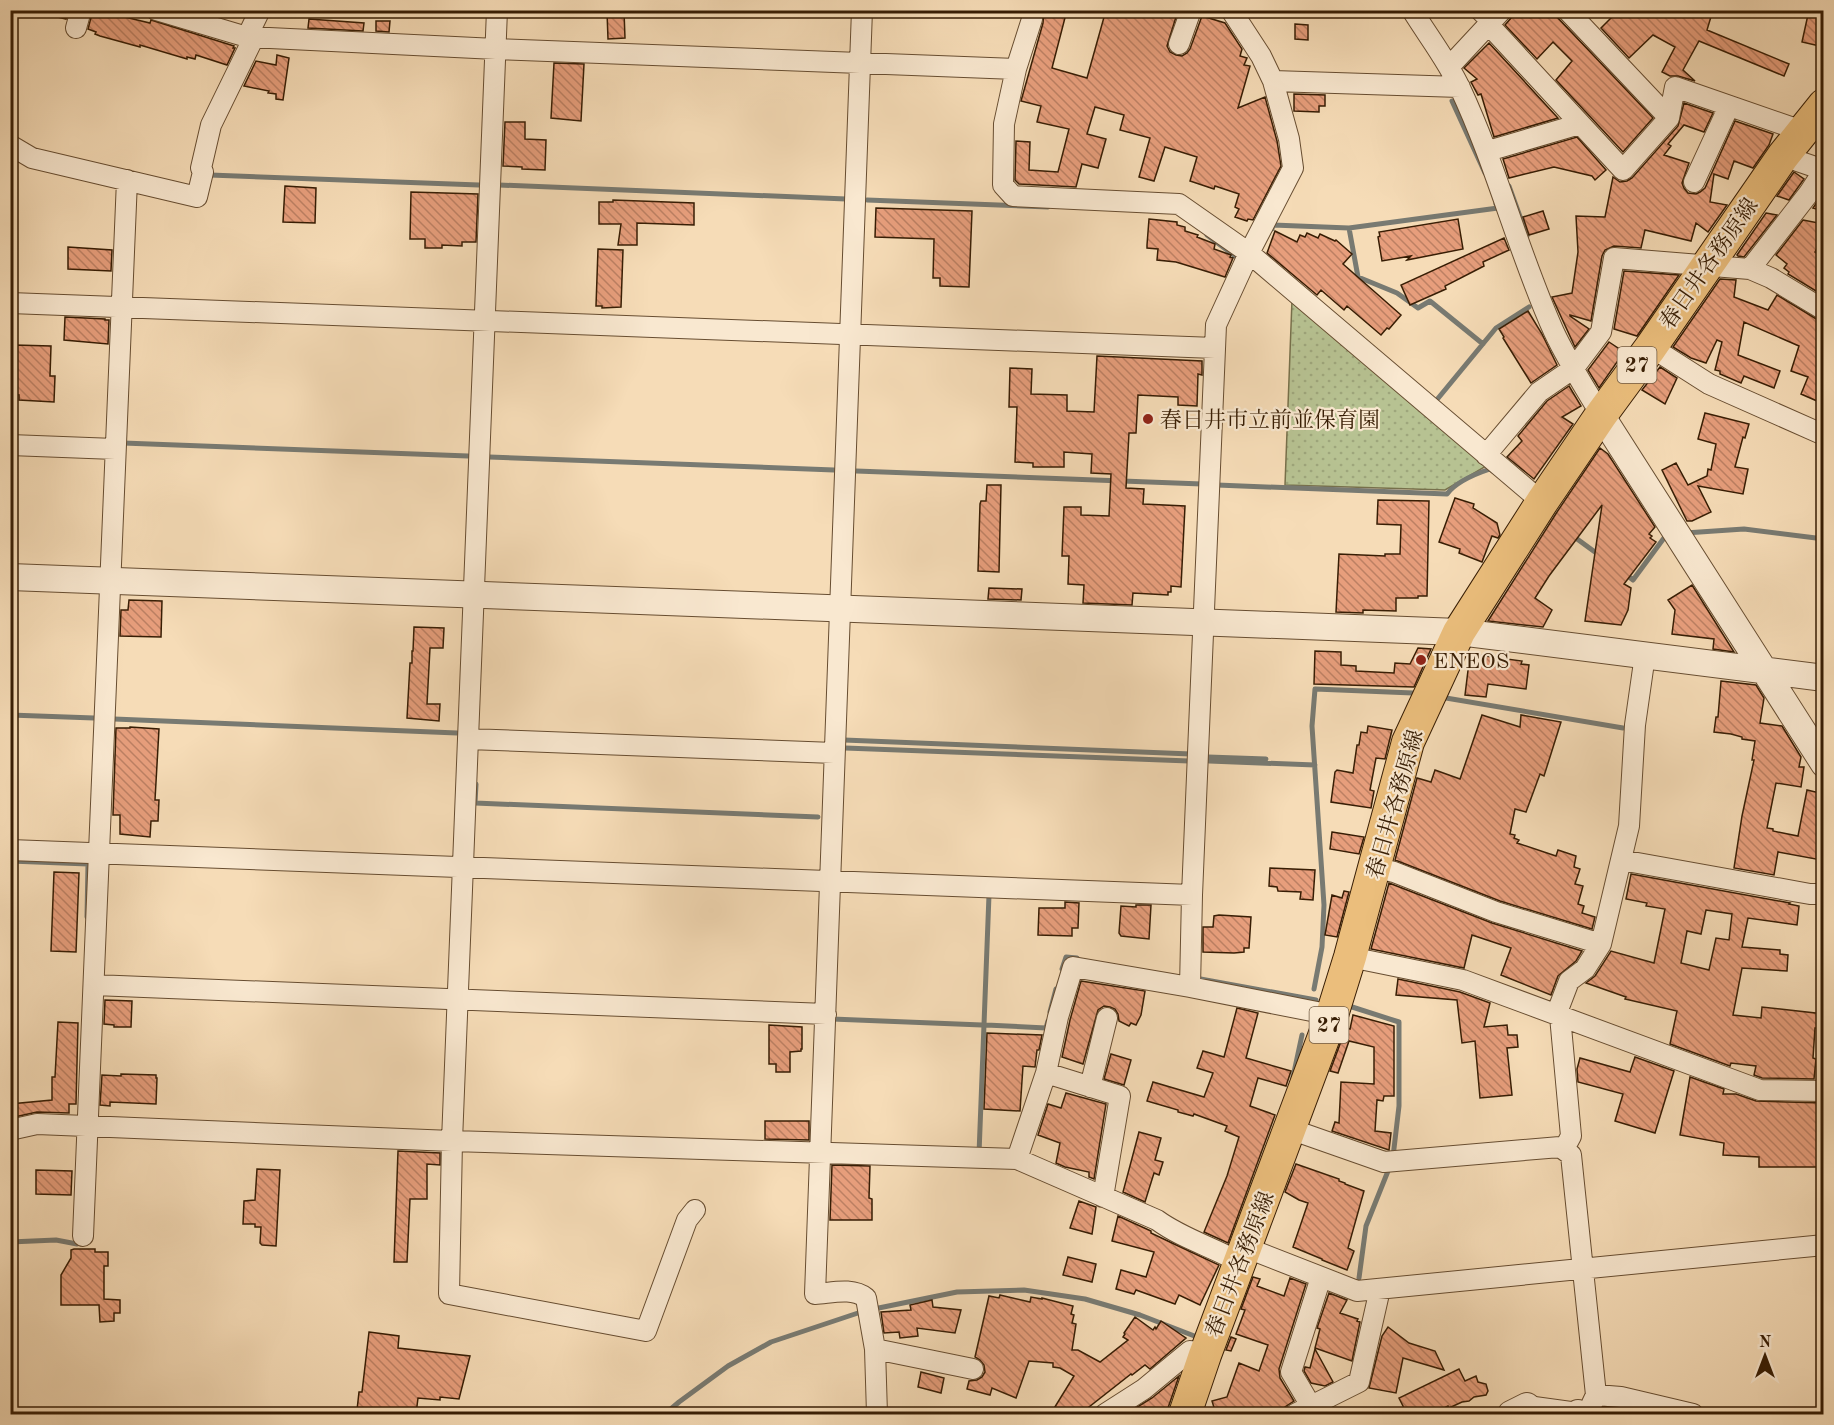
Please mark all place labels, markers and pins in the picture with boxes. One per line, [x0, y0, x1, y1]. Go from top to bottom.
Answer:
place label: 春日井市立前並保育園 [1160, 408, 1380, 432]
marker: 春日井市立前並保育園 [1141, 412, 1155, 426]
place label: ENEOS [1433, 651, 1509, 673]
marker: ENEOS [1414, 653, 1428, 667]

